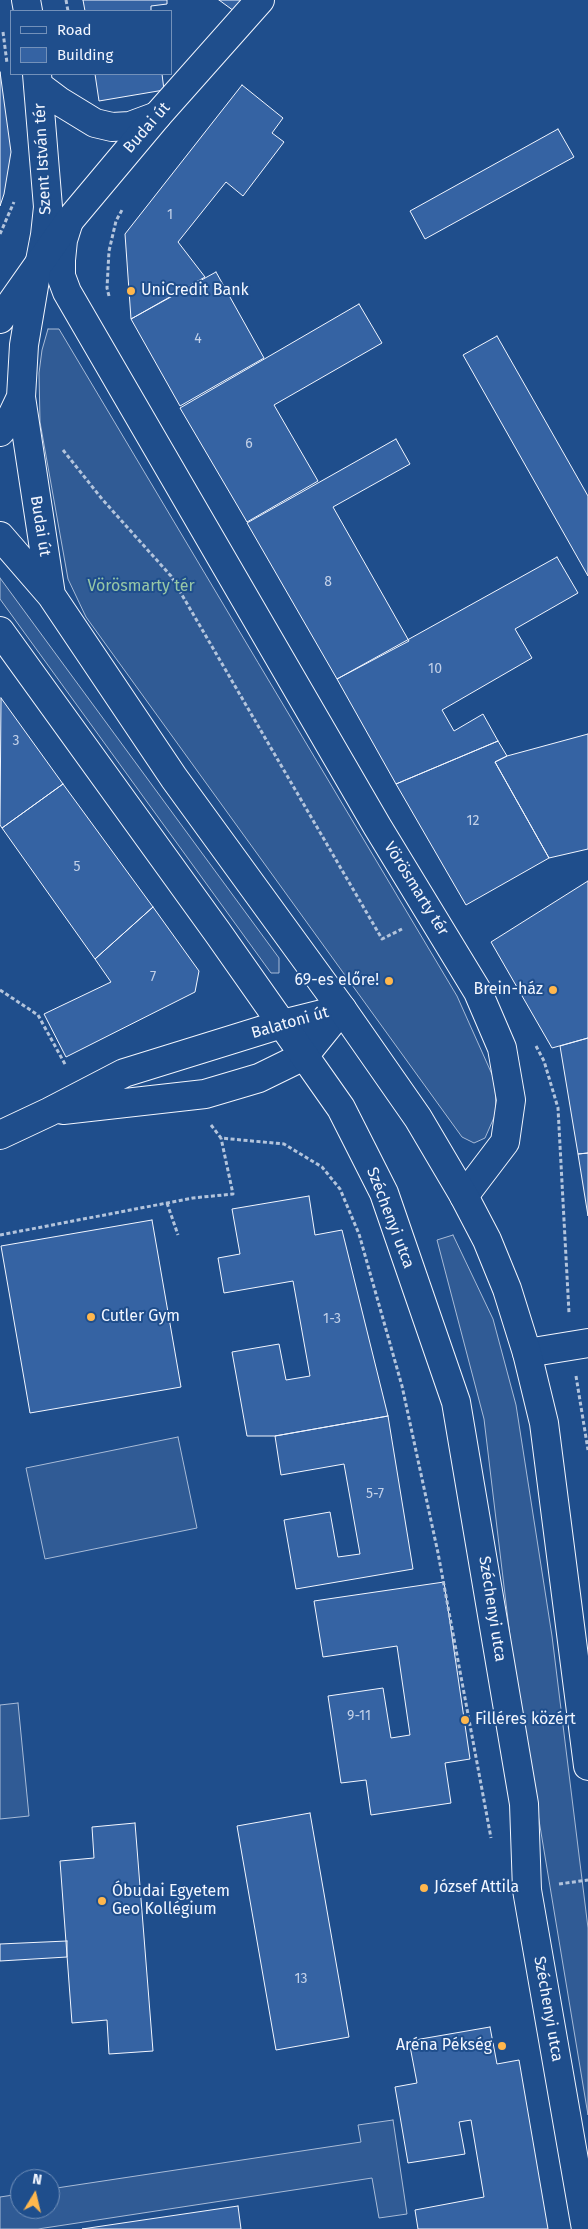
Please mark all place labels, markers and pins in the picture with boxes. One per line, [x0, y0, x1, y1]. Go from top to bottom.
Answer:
place label: UniCredit Bank [141, 281, 249, 301]
marker: UniCredit Bank [125, 285, 137, 297]
place label: 69-es előre! [294, 971, 379, 991]
marker: 69-es előre! [383, 975, 395, 987]
place label: Brein-ház [473, 980, 543, 1000]
marker: Brein-ház [547, 984, 559, 996]
place label: Cutler Gym [101, 1307, 180, 1327]
marker: Cutler Gym [85, 1311, 97, 1323]
place label: Filléres közért [475, 1710, 576, 1730]
marker: Filléres közért [459, 1714, 471, 1726]
place label: József Attila [434, 1878, 519, 1898]
place label: Óbudai Egyetem Geo Kollégium [112, 1882, 230, 1920]
marker: József Attila [418, 1882, 430, 1894]
marker: Óbudai Egyetem Geo Kollégium [96, 1895, 108, 1907]
place label: Aréna Pékség [396, 2036, 492, 2056]
marker: Aréna Pékség [496, 2040, 508, 2052]

